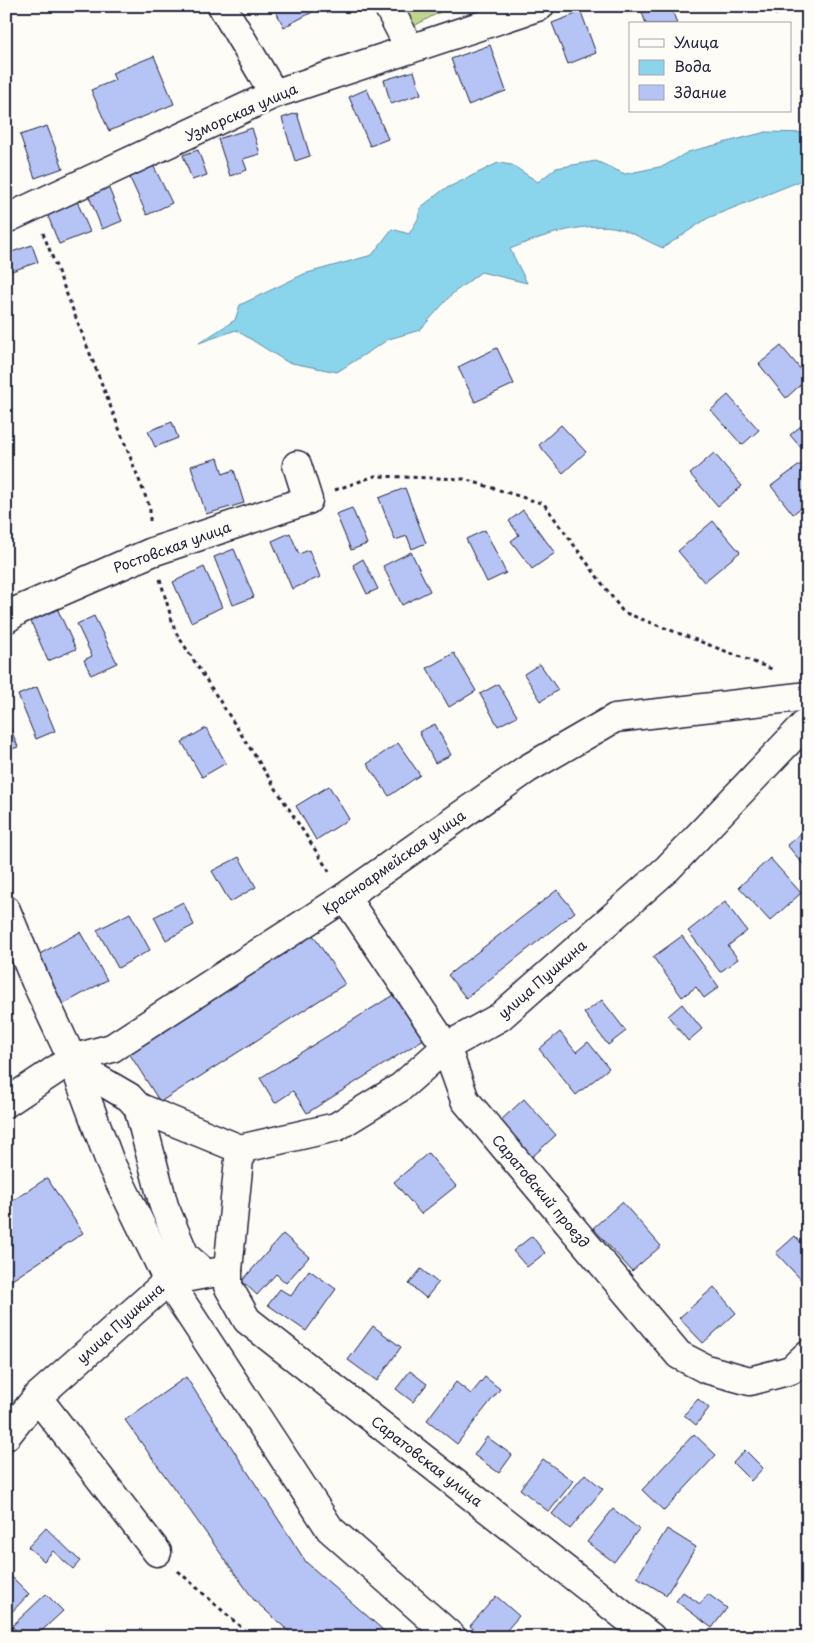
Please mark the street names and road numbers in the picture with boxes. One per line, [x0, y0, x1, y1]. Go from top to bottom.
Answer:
street label: Узморская улица [181, 78, 301, 146]
street label: Ростовская улица [110, 516, 234, 578]
street label: Красноармейская улица [318, 805, 470, 919]
street label: улица Пушкина [493, 935, 591, 1023]
street label: Саратовский проезд [487, 1130, 595, 1252]
street label: улица Пушкина [72, 1278, 168, 1368]
street label: Саратовская улица [367, 1411, 487, 1511]

